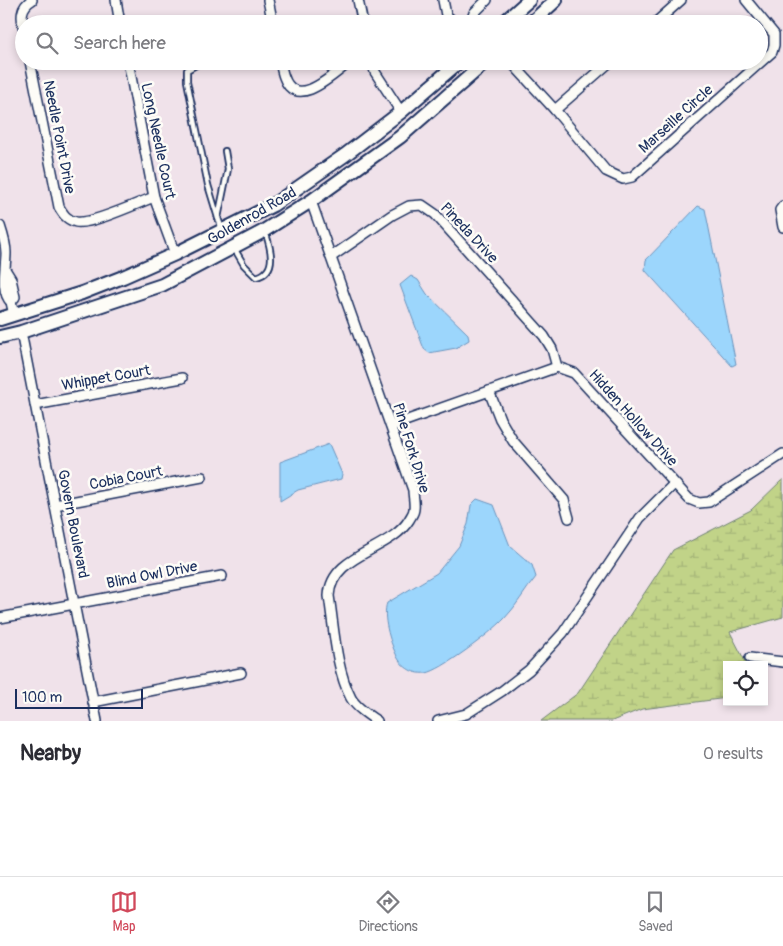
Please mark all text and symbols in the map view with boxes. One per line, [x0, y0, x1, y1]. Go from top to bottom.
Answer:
search box [15, 15, 768, 70]
icon: search [33, 29, 61, 57]
text: Search here [73, 31, 166, 55]
street label: Needle Point Drive [39, 79, 79, 196]
street label: Marseille Circle [635, 80, 718, 157]
street label: Long Needle Court [136, 81, 180, 202]
street label: Goldenrod Road [204, 183, 300, 249]
street label: Pineda Drive [436, 199, 502, 268]
street label: Whippet Court [60, 361, 153, 395]
street label: Hidden Hollow Drive [585, 366, 682, 471]
street label: Pine Fork Drive [388, 401, 434, 496]
street label: Cobia Court [88, 461, 165, 494]
street label: Govern Boulevard [53, 468, 93, 580]
street label: Blind Owl Drive [105, 557, 200, 593]
map controls [723, 661, 768, 706]
button: locate [723, 661, 768, 706]
scale bar [15, 686, 142, 709]
text: 100 m [22, 689, 62, 706]
text: Nearby [20, 740, 81, 767]
text: 0 results [703, 744, 763, 764]
tab: Map [110, 888, 138, 935]
tab: Directions [358, 888, 418, 935]
tab: Saved [638, 888, 673, 935]

